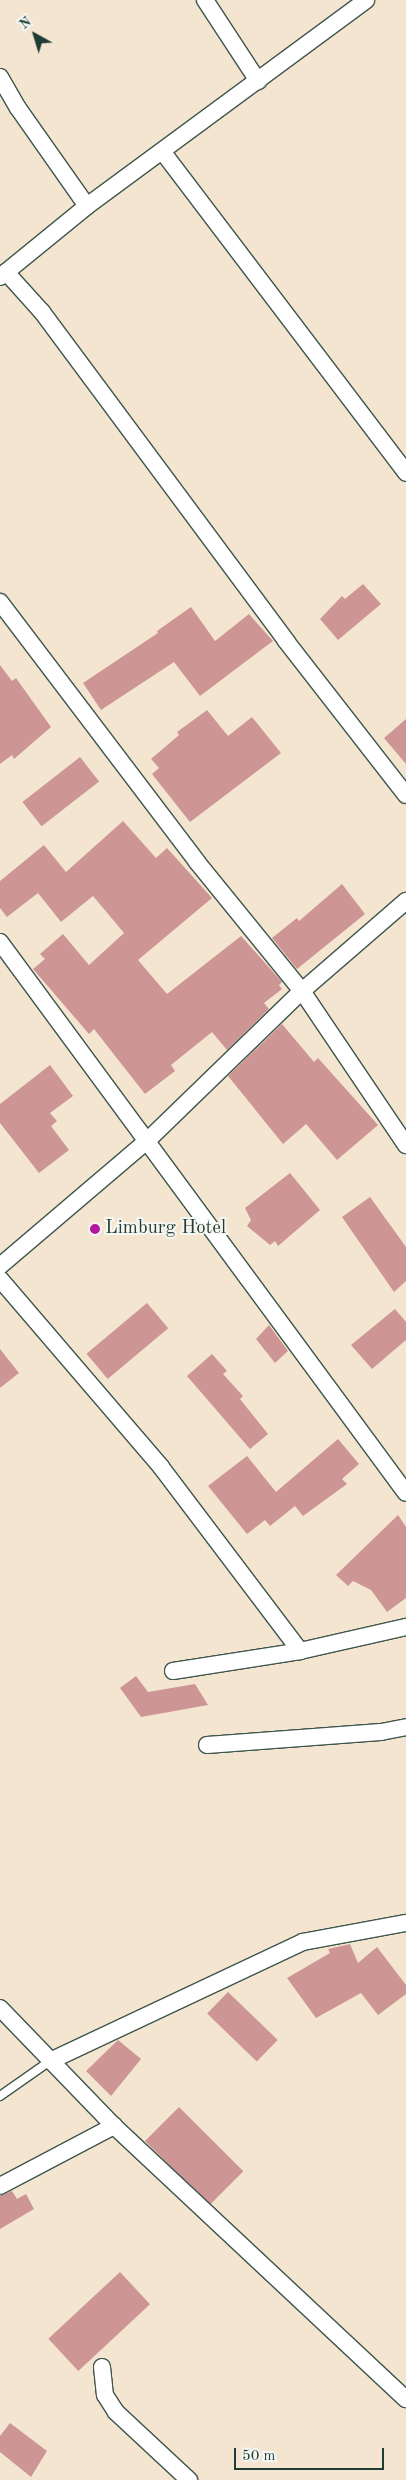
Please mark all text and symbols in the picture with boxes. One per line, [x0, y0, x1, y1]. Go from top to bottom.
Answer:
north arrow [10, 10, 60, 60]
text: N [17, 15, 34, 32]
place label: Limburg Hotel [105, 1218, 226, 1240]
marker: Limburg Hotel [89, 1223, 101, 1235]
scale bar [236, 2438, 386, 2470]
text: 50 m [242, 2449, 276, 2464]

